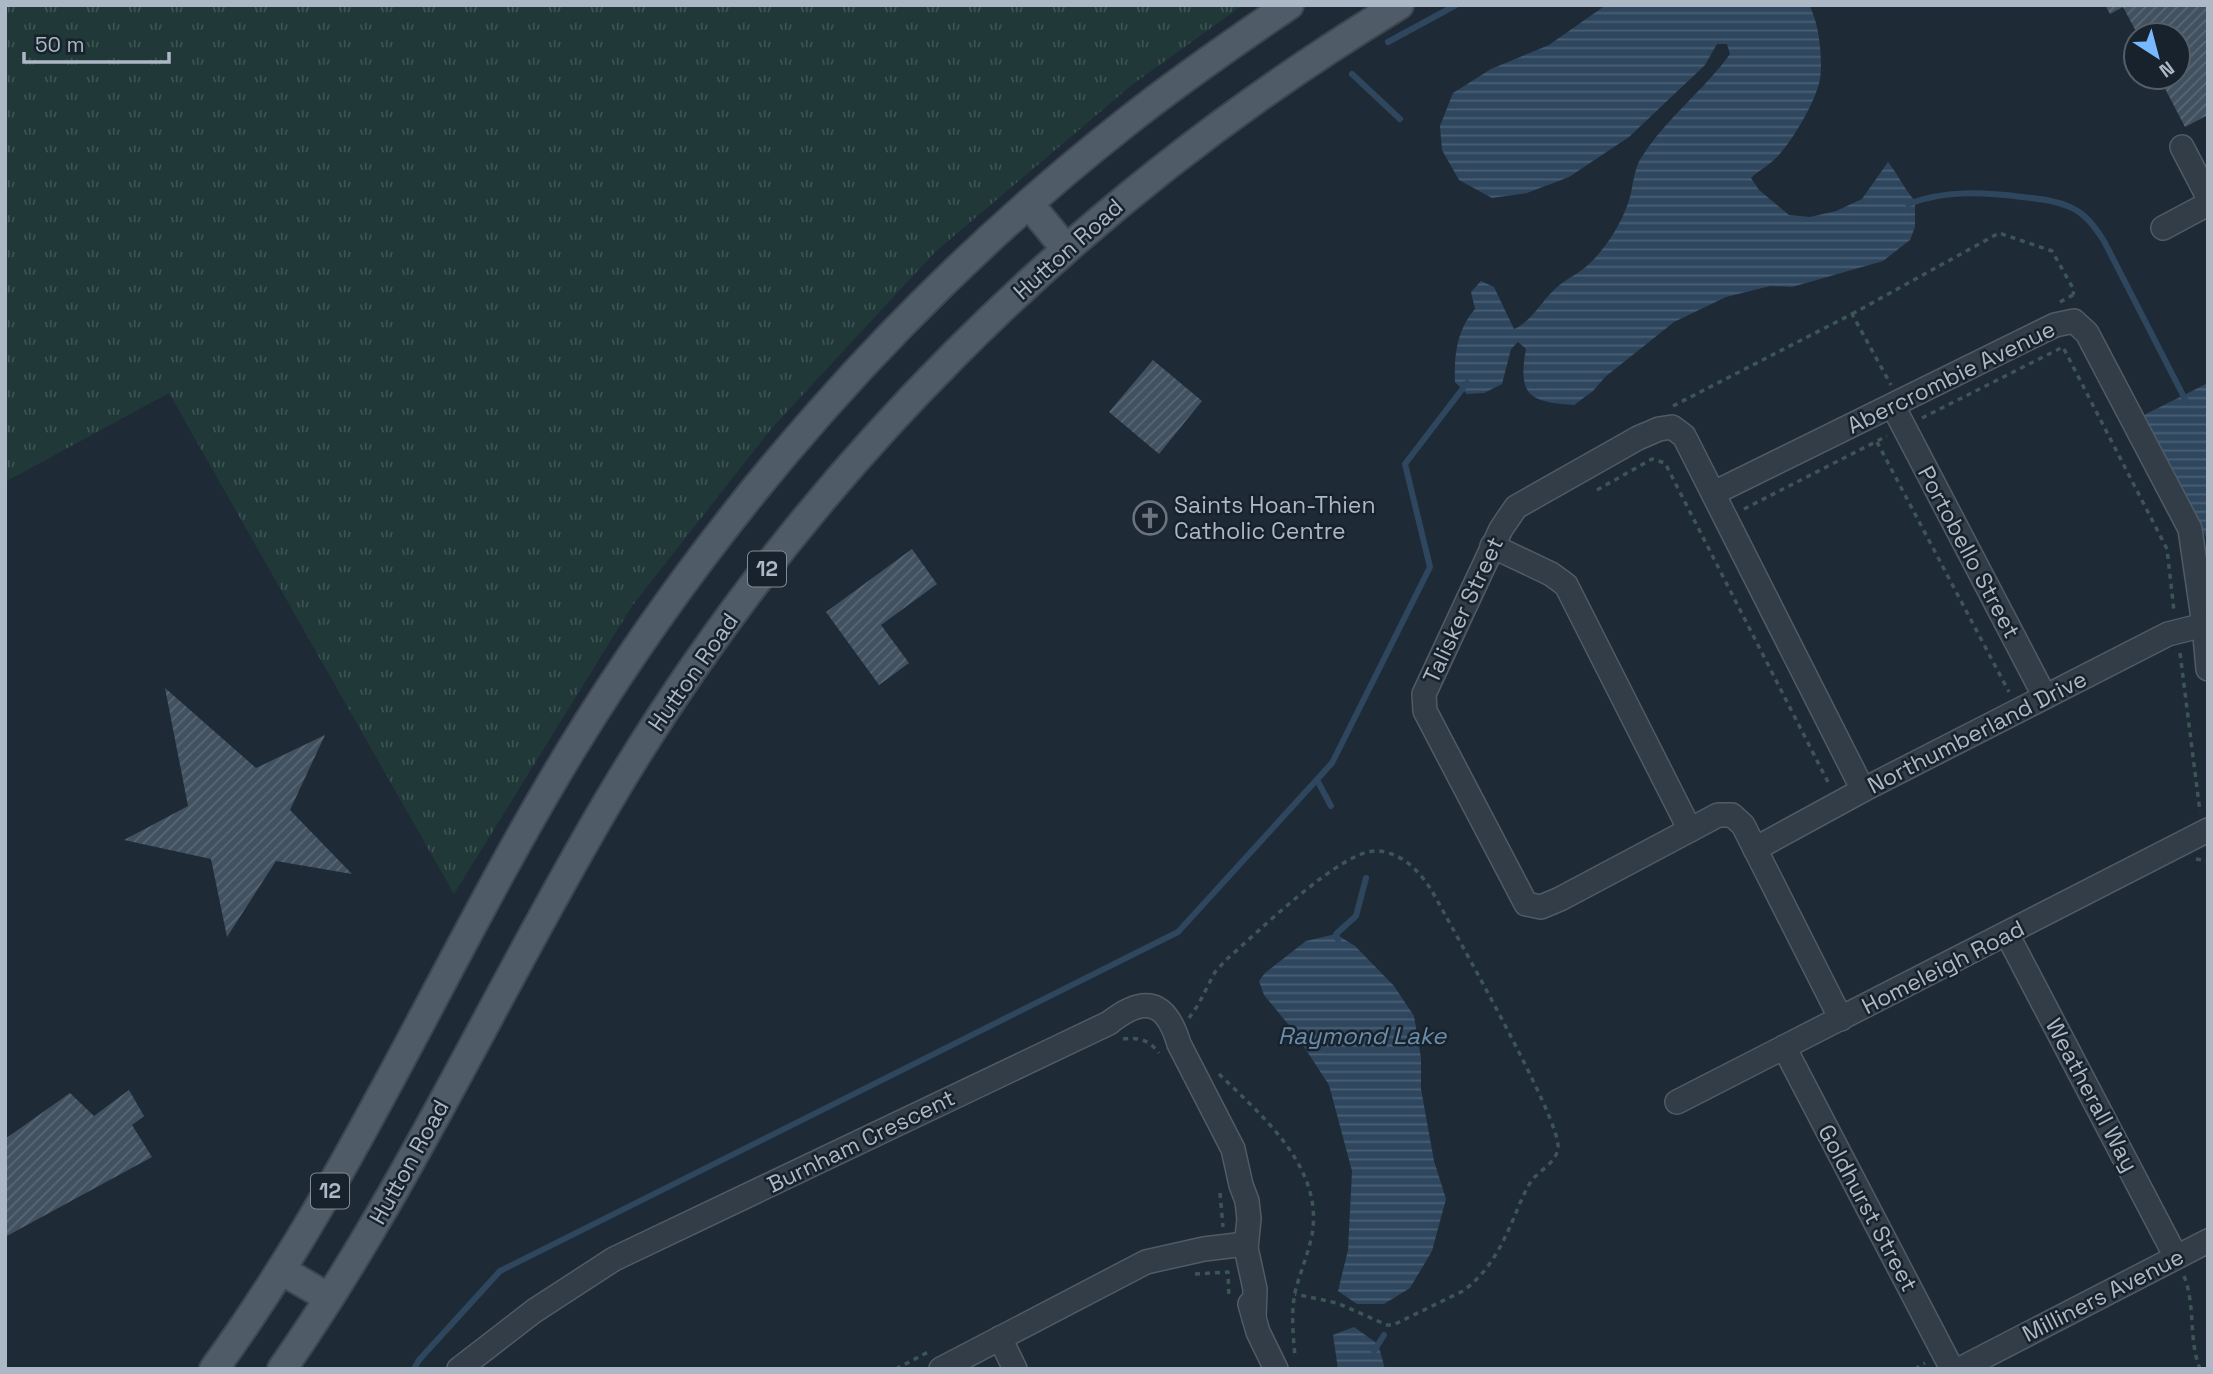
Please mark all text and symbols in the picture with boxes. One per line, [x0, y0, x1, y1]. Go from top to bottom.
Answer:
scale bar [24, 21, 170, 65]
north arrow [2122, 21, 2192, 91]
text: 50 m [35, 31, 85, 58]
text: N [2154, 55, 2179, 83]
street label: Hutton Road [1007, 192, 1129, 306]
street label: Abercrombie Avenue [1842, 314, 2060, 440]
street label: Portobello Street [1911, 461, 2027, 643]
place label: Saints Hoan-Thien Catholic Centre [1174, 490, 1375, 546]
church icon: Saints Hoan-Thien Catholic Centre [1131, 499, 1169, 537]
street label: Talisker Street [1416, 532, 1510, 688]
road number: 12 [748, 552, 786, 586]
street label: Hutton Road [641, 607, 745, 737]
street label: Northumberland Drive [1862, 664, 2092, 800]
street label: Homeleigh Road [1857, 913, 2029, 1021]
street label: Weatherall Way [2039, 1013, 2145, 1177]
water label: Raymond Lake [1278, 1020, 1447, 1051]
street label: Burnham Crescent [762, 1082, 960, 1200]
street label: Hutton Road [362, 1094, 456, 1230]
street label: Goldhurst Street [1811, 1119, 1925, 1297]
road number: 12 [311, 1174, 349, 1208]
street label: Milliners Avenue [2017, 1241, 2189, 1349]

